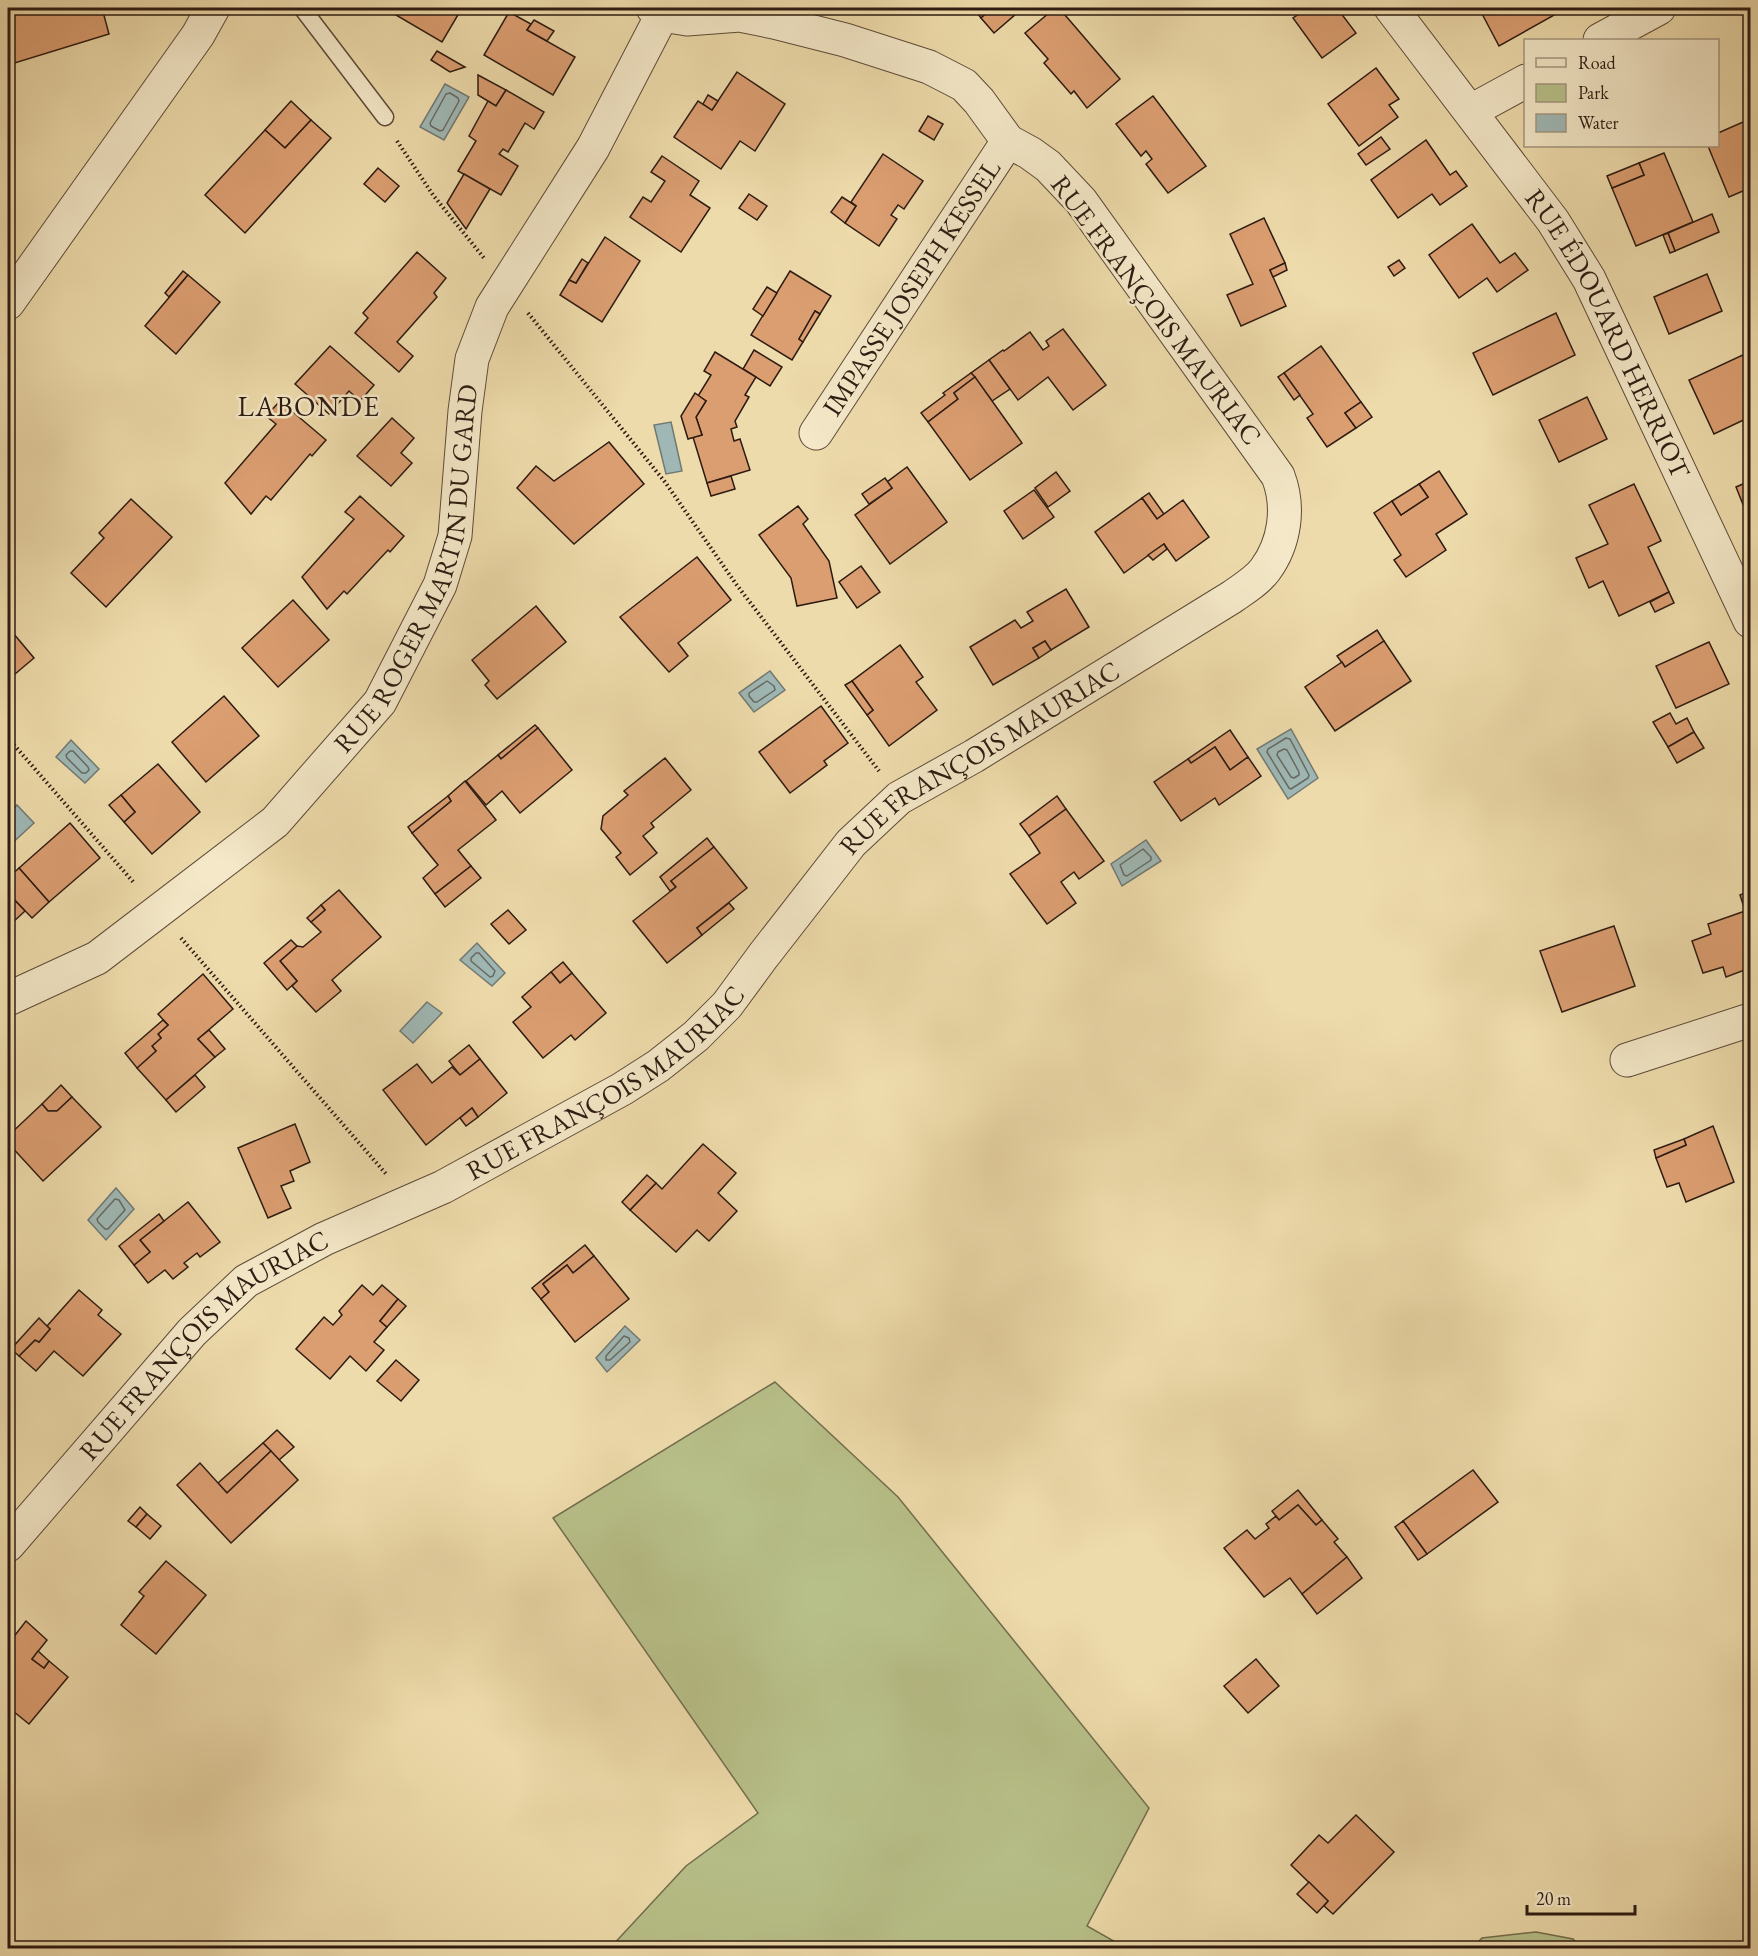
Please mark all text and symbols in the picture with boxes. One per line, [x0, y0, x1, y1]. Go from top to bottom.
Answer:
legend [1524, 39, 1719, 147]
text: Road [1578, 51, 1617, 74]
text: Park [1578, 81, 1609, 104]
text: Water [1578, 111, 1619, 134]
street label: IMPASSE JOSEPH KESSEL [814, 152, 1008, 422]
street label: RUE FRANÇOIS MAURIAC [1043, 168, 1269, 452]
street label: RUE ÉDOUARD HERRIOT [1518, 181, 1699, 485]
street label: RUE ROGER MARTIN DU GARD [326, 382, 485, 760]
district label: LABONDE [237, 388, 381, 424]
street label: RUE FRANÇOIS MAURIAC [831, 653, 1126, 861]
street label: RUE FRANÇOIS MAURIAC [460, 979, 752, 1188]
street label: RUE FRANÇOIS MAURIAC [71, 1222, 334, 1467]
scale bar [1527, 1878, 1635, 1916]
text: 20 m [1536, 1887, 1571, 1910]

